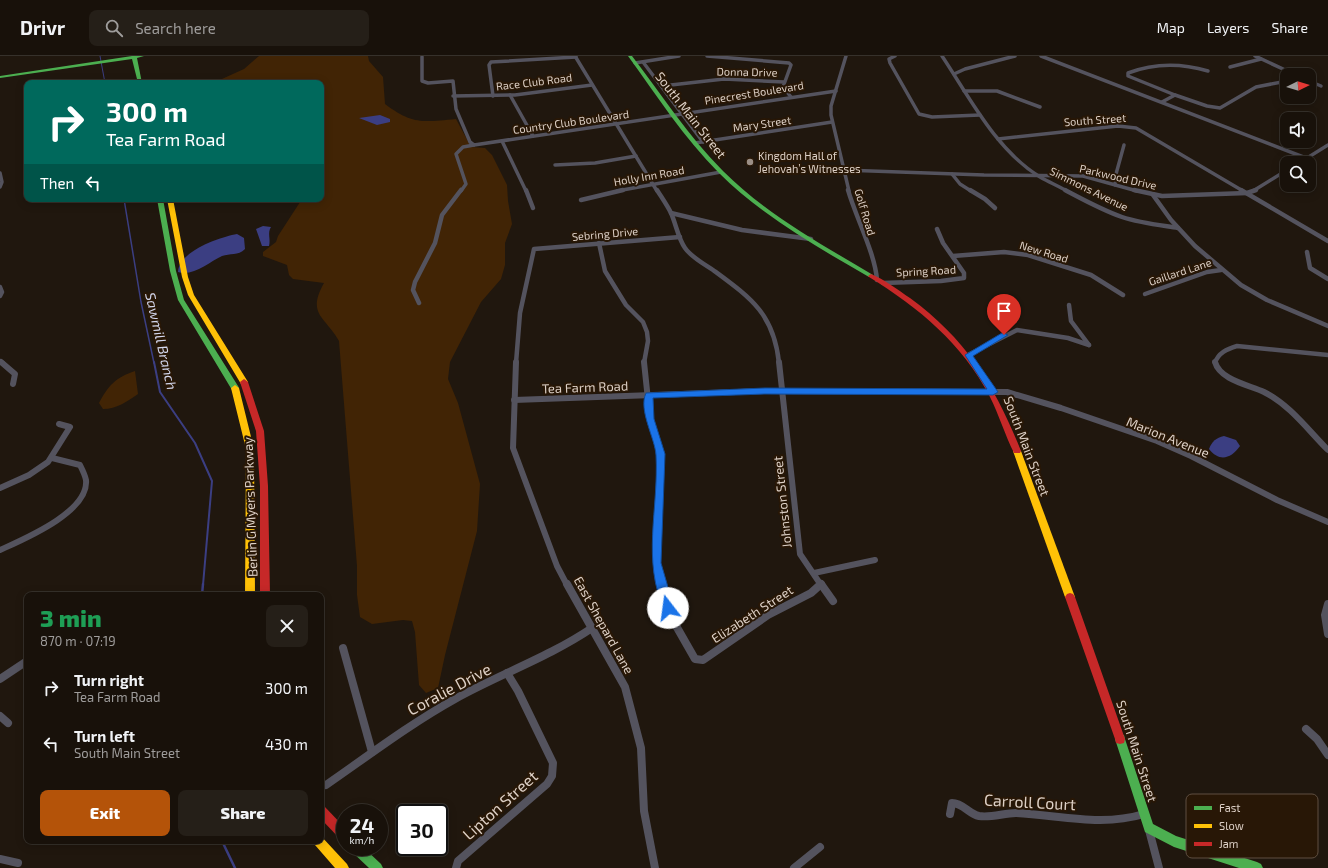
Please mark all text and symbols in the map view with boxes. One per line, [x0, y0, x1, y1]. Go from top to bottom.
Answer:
search box [89, 10, 369, 46]
text: Drivr [20, 16, 65, 39]
icon: search [103, 17, 125, 39]
text: Search here [135, 19, 216, 37]
text: Map [1157, 19, 1185, 36]
text: Layers [1207, 19, 1249, 36]
text: Share [1271, 19, 1308, 36]
street label: Donna Drive [716, 64, 778, 79]
street label: South Main Street [652, 68, 730, 162]
north arrow [1280, 68, 1316, 104]
map controls [1280, 68, 1316, 192]
street label: Race Club Road [495, 70, 573, 93]
street label: Pinecrest Boulevard [703, 78, 804, 107]
text: 300 m [106, 94, 188, 128]
icon: right [40, 96, 92, 148]
street label: Country Club Boulevard [512, 107, 630, 136]
street label: South Street [1063, 111, 1126, 128]
button: sound [1280, 112, 1316, 148]
street label: Mary Street [732, 113, 792, 134]
text: Tea Farm Road [106, 128, 226, 150]
place label: Kingdom Hall of Jehovah’s Witnesses [758, 149, 861, 175]
button: search [1280, 156, 1316, 192]
marker: Kingdom Hall of Jehovah’s Witnesses [745, 157, 755, 167]
street label: Parkwood Drive [1078, 161, 1158, 192]
street label: Holly Inn Road [613, 163, 685, 188]
street label: Simmons Avenue [1048, 164, 1131, 213]
icon: left [82, 172, 104, 194]
text: Then [40, 174, 74, 192]
street label: Golf Road [852, 187, 879, 237]
street label: Sebring Drive [571, 224, 639, 243]
street label: New Road [1018, 238, 1070, 265]
street label: Gaillard Lane [1147, 255, 1213, 288]
street label: Spring Road [896, 262, 956, 279]
water label: Sawmill Branch [142, 291, 181, 391]
pin [987, 294, 1021, 335]
icon: arrive [993, 300, 1015, 322]
street label: Tea Farm Road [542, 377, 628, 397]
street label: South Main Street [1001, 394, 1053, 498]
street label: Marion Avenue [1124, 413, 1212, 461]
street label: Berlin G Myers Parkway [240, 437, 260, 577]
street label: Johnston Street [769, 455, 795, 549]
street label: East Shepard Lane [571, 573, 637, 677]
street label: Elizabeth Street [708, 582, 796, 646]
position arrow [647, 587, 689, 629]
text: 3 min [40, 603, 102, 632]
button: close [266, 605, 308, 647]
text: 870 m · 07:19 [40, 633, 116, 649]
street label: Coralie Drive [404, 659, 494, 719]
text: Turn right [74, 671, 144, 689]
icon: right [40, 677, 62, 699]
text: 300 m [265, 679, 308, 697]
text: Tea Farm Road [74, 689, 160, 705]
street label: South Main Street [1113, 698, 1161, 804]
text: Turn left [74, 727, 135, 745]
icon: left [40, 733, 62, 755]
text: 430 m [265, 735, 308, 753]
text: South Main Street [74, 745, 180, 761]
street label: Lipton Street [458, 766, 541, 843]
button: Exit [40, 790, 170, 836]
button: Share [178, 790, 308, 836]
street label: Carroll Court [984, 790, 1077, 813]
legend [1186, 794, 1318, 858]
text: Fast [1219, 801, 1241, 814]
speed limit sign: 30 [396, 804, 448, 856]
text: 24 [350, 813, 374, 837]
text: Slow [1219, 819, 1244, 832]
text: km/h [350, 834, 374, 846]
text: Jam [1219, 837, 1238, 850]

